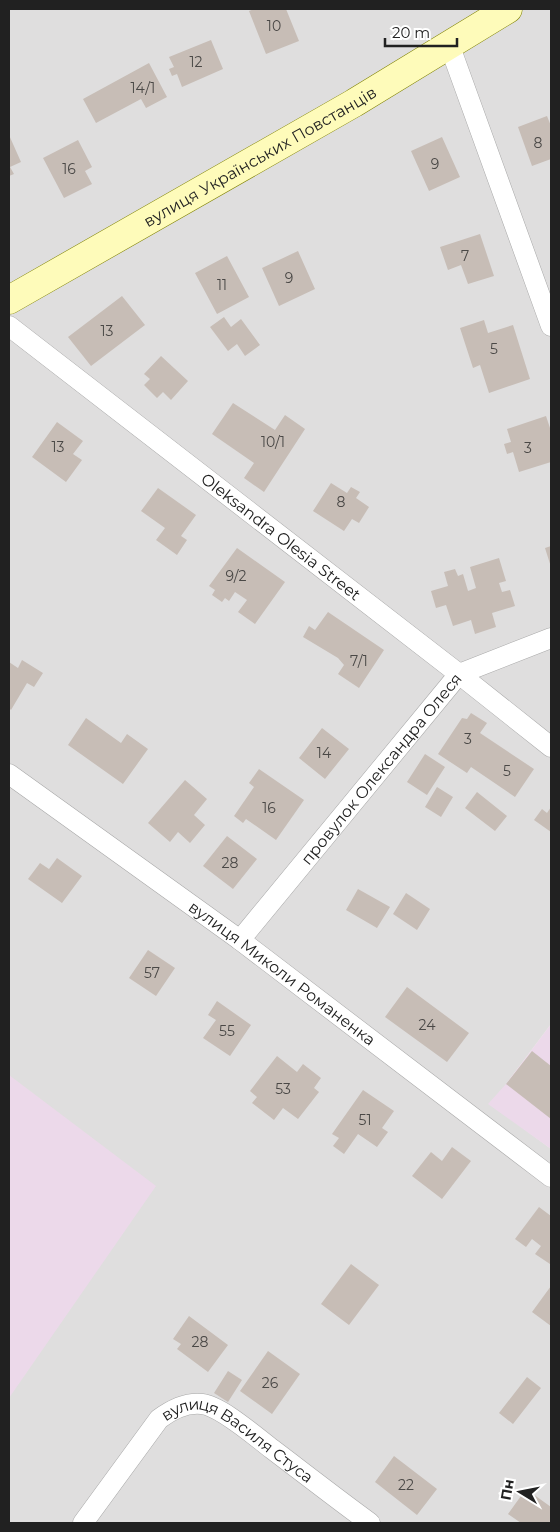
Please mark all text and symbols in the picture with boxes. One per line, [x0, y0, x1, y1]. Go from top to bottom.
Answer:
scale bar [385, 15, 458, 47]
house number: 10 [267, 17, 281, 35]
text: 20 m [392, 23, 430, 42]
house number: 12 [189, 53, 203, 71]
house number: 14/1 [131, 79, 155, 97]
street label: вулиця Українських Повстанців [140, 83, 380, 231]
house number: 8 [534, 134, 543, 152]
house number: 9 [431, 155, 439, 173]
house number: 16 [62, 160, 76, 178]
house number: 7 [461, 247, 469, 265]
house number: 9 [285, 269, 293, 287]
house number: 11 [217, 276, 227, 294]
house number: 13 [101, 322, 114, 340]
house number: 5 [490, 340, 498, 358]
house number: 10/1 [261, 433, 285, 451]
house number: 13 [52, 438, 65, 456]
house number: 3 [524, 439, 532, 457]
street label: Oleksandra Olesia Street [197, 469, 365, 605]
house number: 8 [337, 493, 346, 511]
house number: 9/2 [226, 567, 246, 585]
house number: 7/1 [350, 652, 368, 670]
street label: провулок Олександра Олеся [297, 669, 466, 869]
house number: 3 [464, 730, 472, 748]
house number: 14 [317, 744, 332, 762]
house number: 5 [503, 762, 511, 780]
house number: 16 [262, 799, 276, 817]
house number: 28 [222, 854, 239, 872]
street label: вулиця Миколи Романенка [185, 897, 379, 1050]
house number: 57 [144, 964, 160, 982]
house number: 24 [419, 1016, 436, 1034]
house number: 55 [219, 1022, 235, 1040]
house number: 53 [275, 1080, 291, 1098]
house number: 51 [359, 1111, 371, 1129]
house number: 28 [192, 1333, 209, 1351]
house number: 26 [262, 1374, 279, 1392]
street label: вулиця Василя Стуса [158, 1394, 317, 1487]
north arrow [495, 1467, 545, 1517]
house number: 22 [398, 1476, 414, 1494]
text: Пн [497, 1478, 518, 1502]

